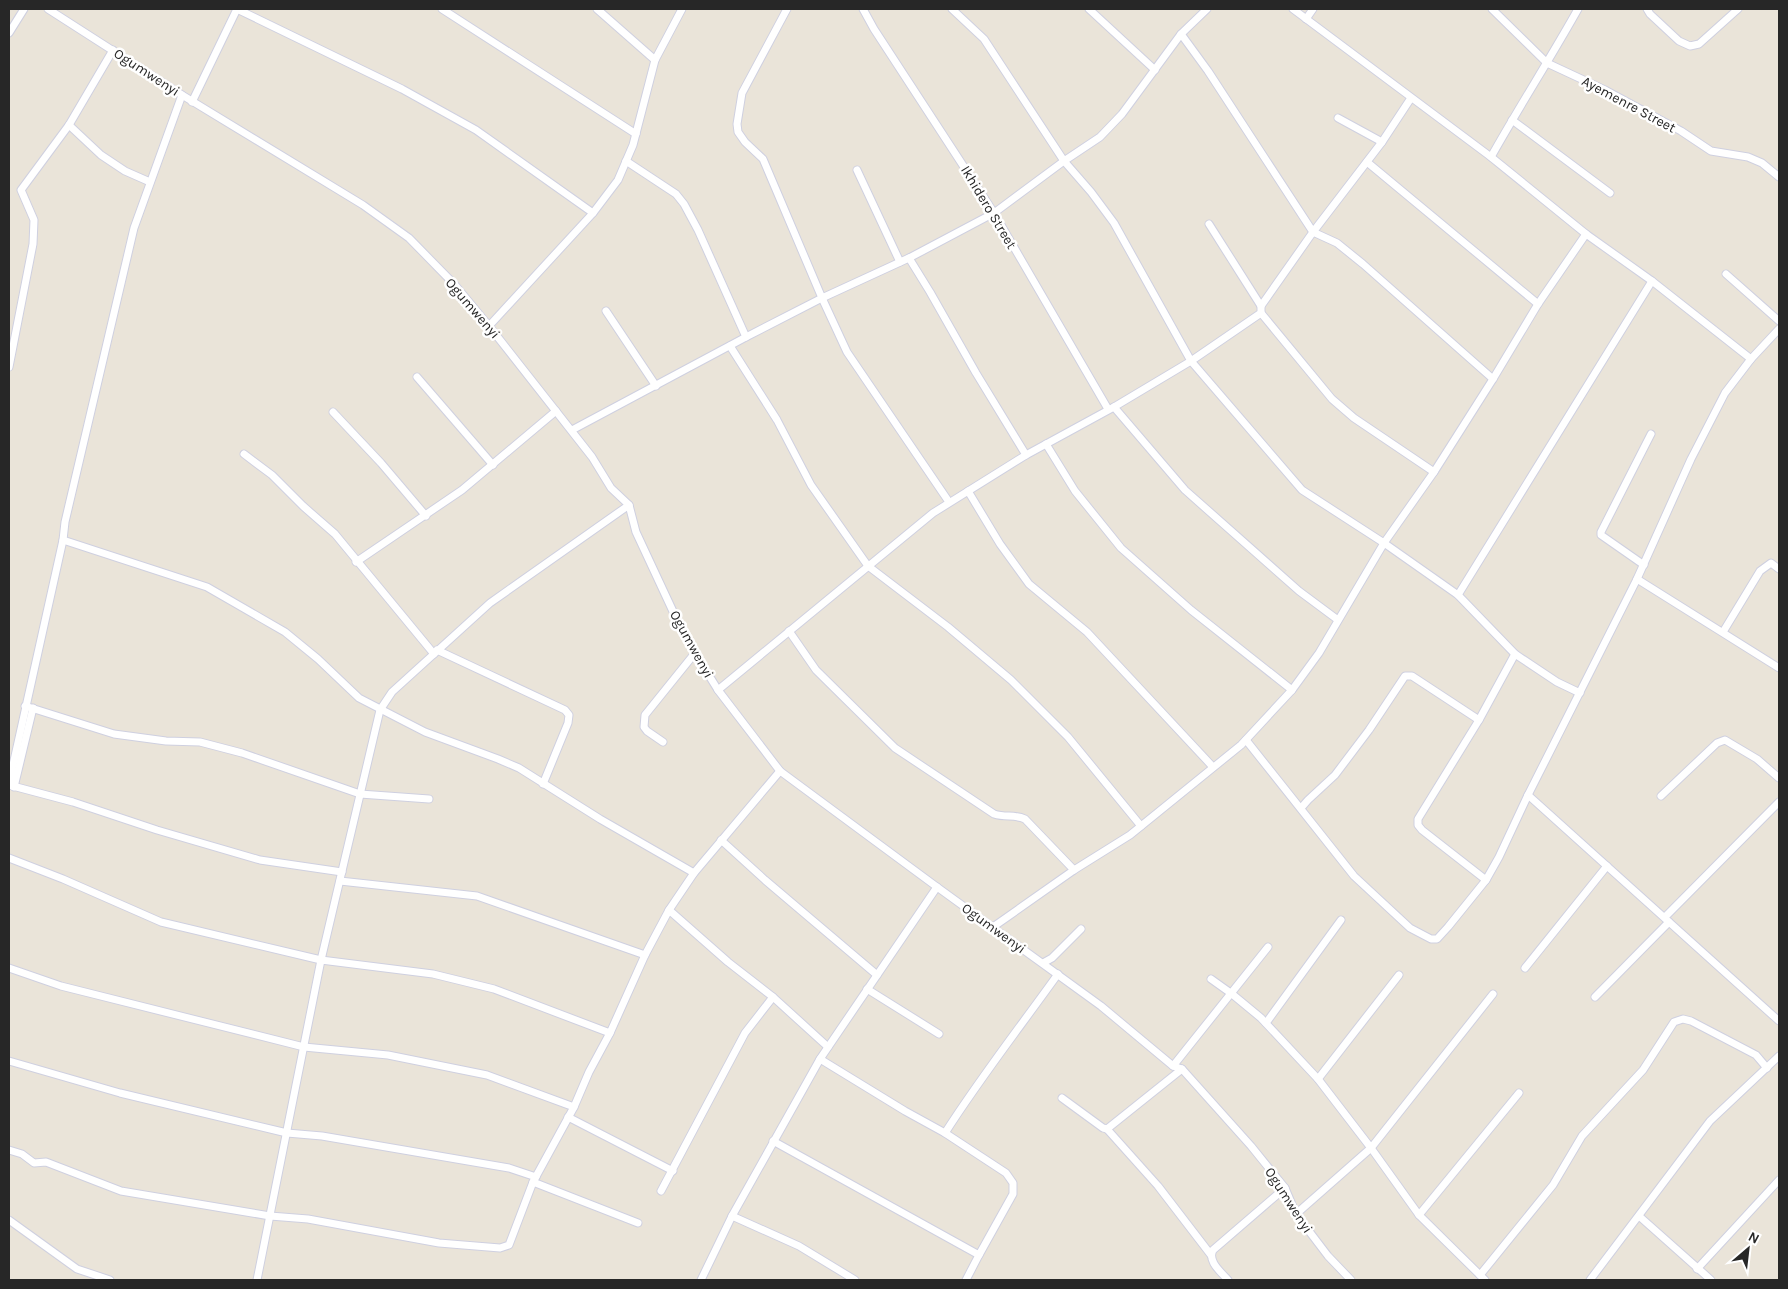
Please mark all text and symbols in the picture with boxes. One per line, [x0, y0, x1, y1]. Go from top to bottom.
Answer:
street label: Ogumwenyi [111, 45, 183, 100]
street label: Ayemenre Street [1579, 72, 1679, 136]
street label: Ikhidero Street [957, 162, 1020, 252]
street label: Ogumwenyi [442, 274, 504, 342]
street label: Ogumwenyi [666, 607, 717, 681]
street label: Ogumwenyi [958, 899, 1029, 957]
street label: Ogumwenyi [1261, 1164, 1316, 1236]
north arrow [1723, 1224, 1773, 1274]
text: N [1745, 1228, 1762, 1248]

